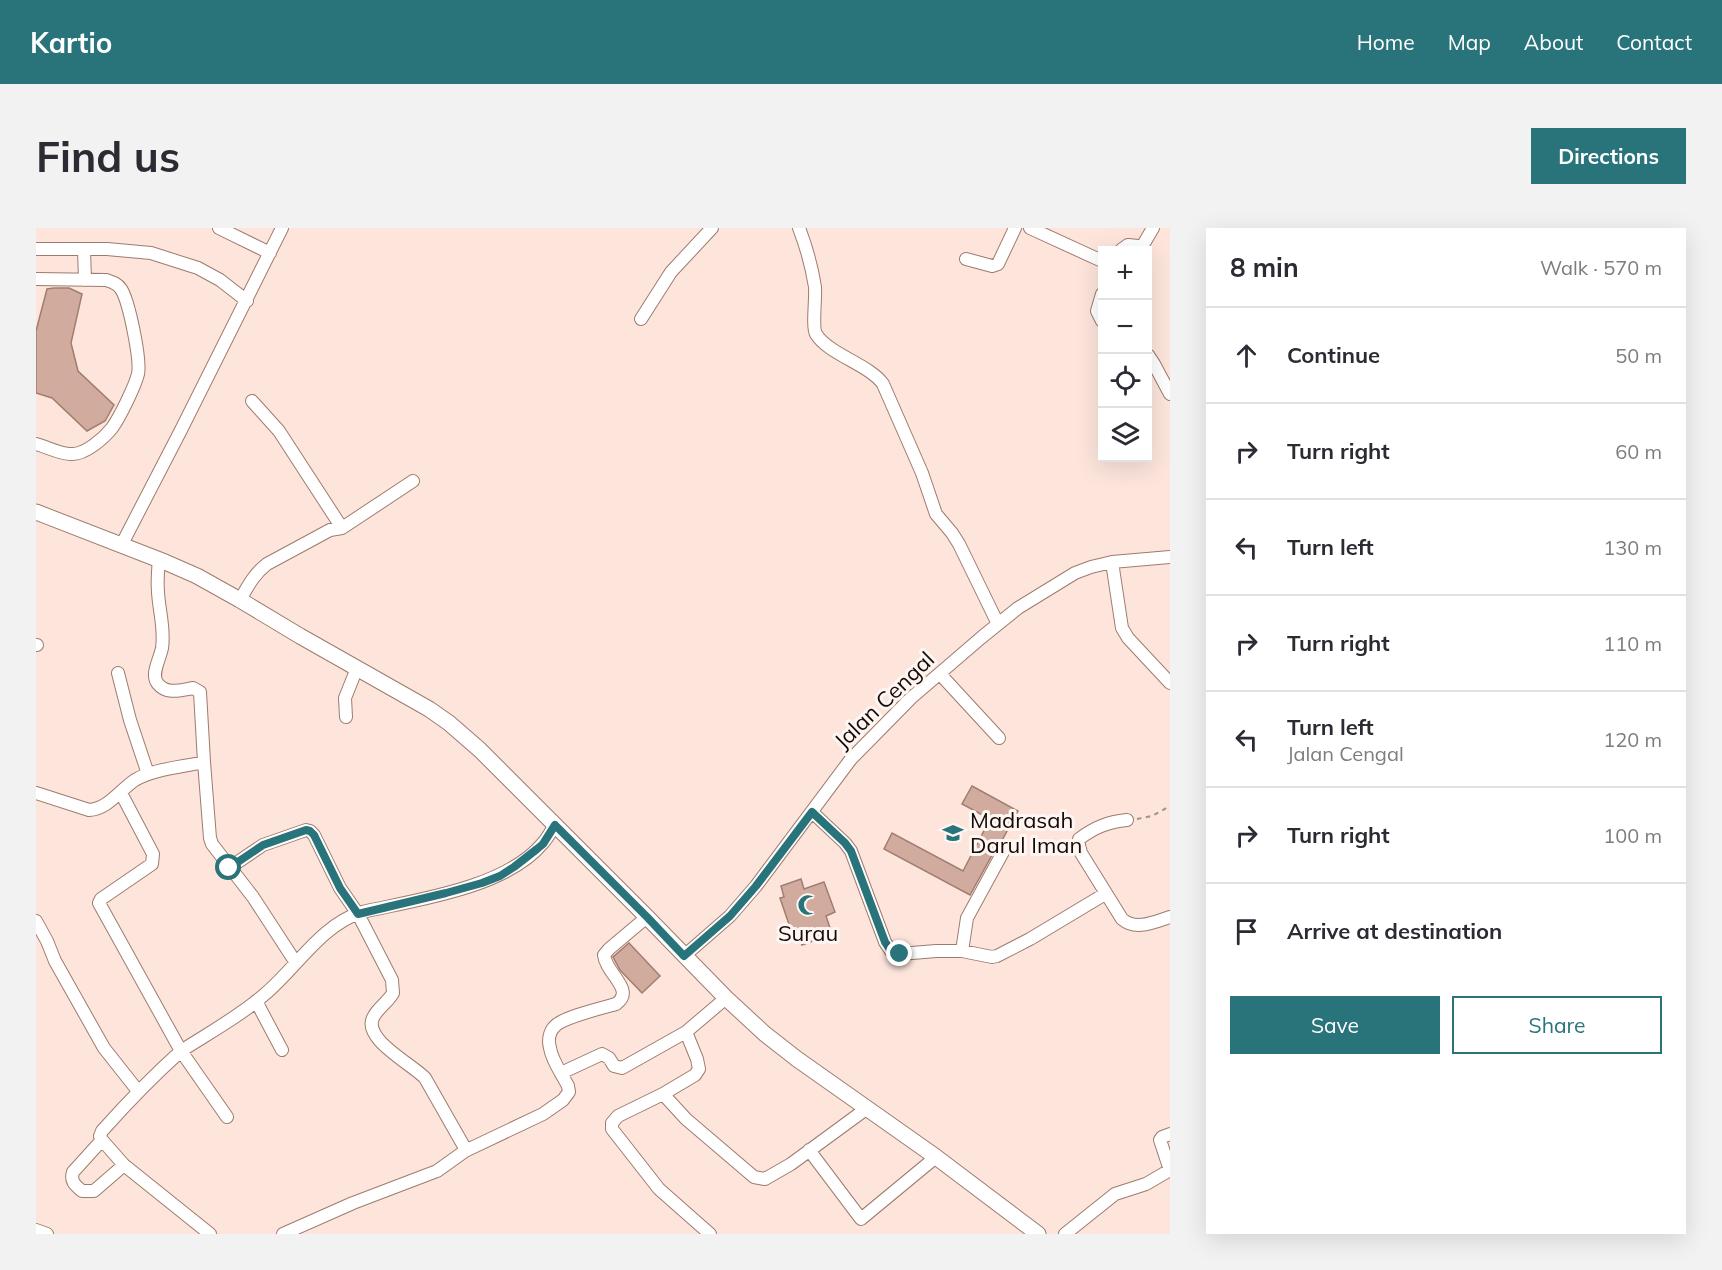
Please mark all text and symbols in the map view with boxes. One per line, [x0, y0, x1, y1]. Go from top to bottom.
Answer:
text: Kartio [30, 25, 112, 60]
text: Home [1357, 29, 1415, 55]
text: Map [1448, 29, 1491, 55]
text: About [1524, 29, 1583, 55]
text: Contact [1616, 29, 1692, 55]
button: Directions [1531, 128, 1686, 184]
text: Find us [36, 130, 180, 183]
map controls [1098, 246, 1152, 462]
button: + [1098, 246, 1152, 300]
text: 8 min [1230, 251, 1299, 284]
text: Walk · 570 m [1540, 255, 1662, 280]
button: − [1098, 300, 1152, 354]
icon: ahead [1230, 339, 1263, 372]
text: Continue [1287, 341, 1380, 369]
text: 50 m [1615, 343, 1662, 368]
button: locate [1098, 354, 1152, 408]
button: layers [1098, 408, 1152, 462]
icon: right [1230, 435, 1263, 468]
text: Turn right [1287, 437, 1390, 465]
text: 60 m [1615, 439, 1662, 464]
icon: left [1230, 531, 1263, 564]
text: Turn left [1287, 533, 1374, 561]
text: 130 m [1603, 535, 1662, 560]
icon: right [1230, 627, 1263, 660]
text: Turn right [1287, 629, 1390, 657]
text: 110 m [1603, 631, 1662, 656]
street label: Jalan Cengal [828, 645, 940, 755]
text: Turn left [1287, 713, 1374, 741]
icon: left [1230, 723, 1263, 756]
text: 120 m [1603, 727, 1662, 752]
text: Jalan Cengal [1287, 741, 1404, 766]
place label: Madrasah Darul Iman [970, 806, 1082, 859]
icon: right [1230, 819, 1263, 852]
school or university icon: Madrasah Darul Iman [941, 821, 965, 845]
text: Turn right [1287, 821, 1390, 849]
text: 100 m [1603, 823, 1662, 848]
route start [215, 854, 241, 880]
mosque icon: Surau [796, 893, 820, 917]
icon: arrive [1230, 915, 1263, 948]
text: Arrive at destination [1287, 917, 1502, 945]
place label: Surau [778, 919, 838, 947]
route end [886, 940, 912, 966]
button: Save [1230, 996, 1440, 1054]
button: Share [1452, 996, 1662, 1054]

